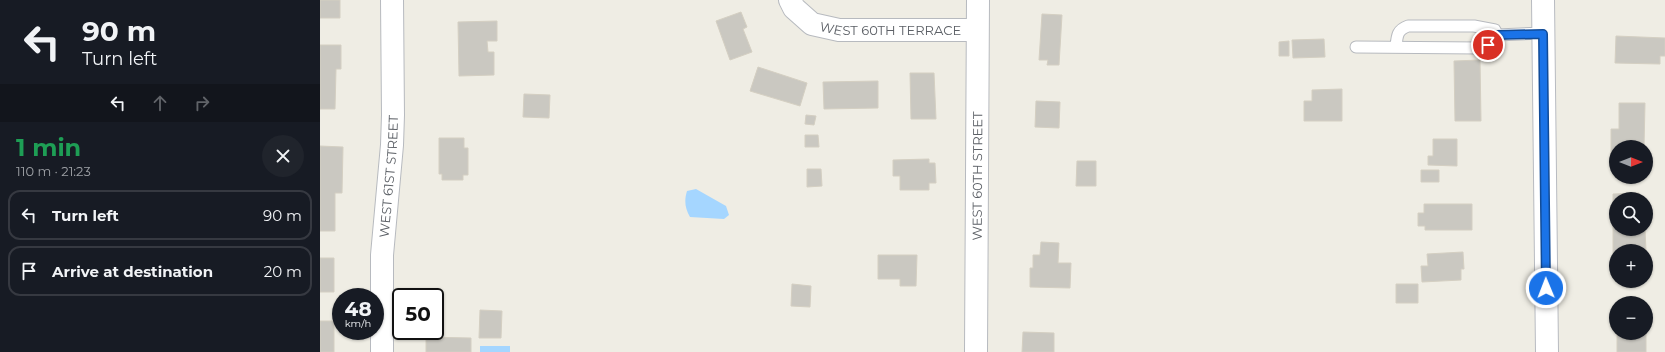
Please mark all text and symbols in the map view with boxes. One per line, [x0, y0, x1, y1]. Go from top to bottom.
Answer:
text: 90 m [82, 14, 156, 48]
icon: left [16, 16, 68, 68]
street label: WEST 60TH TERRACE [818, 18, 961, 39]
pin [1471, 28, 1505, 62]
icon: arrive [1477, 34, 1499, 56]
text: Turn left [82, 48, 157, 70]
icon: left [107, 92, 129, 114]
icon: ahead [149, 92, 171, 114]
icon: right [191, 92, 213, 114]
street label: WEST 60TH STREET [969, 111, 985, 241]
street label: WEST 61ST STREET [376, 114, 401, 238]
text: 1 min [16, 133, 81, 162]
button: close [262, 135, 304, 177]
north arrow [1609, 140, 1653, 184]
map controls [1609, 140, 1653, 340]
text: 110 m · 21:23 [16, 163, 91, 179]
button: search [1609, 192, 1653, 236]
icon: left [18, 204, 40, 226]
text: Turn left [52, 206, 119, 225]
text: 90 m [263, 206, 302, 225]
button: + [1609, 244, 1653, 288]
icon: arrive [18, 260, 40, 282]
text: Arrive at destination [52, 262, 213, 281]
text: 20 m [264, 262, 302, 281]
position arrow [1525, 267, 1567, 309]
speed limit sign: 50 [392, 288, 444, 340]
button: − [1609, 296, 1653, 340]
text: 48 [344, 297, 372, 321]
text: km/h [345, 317, 371, 330]

